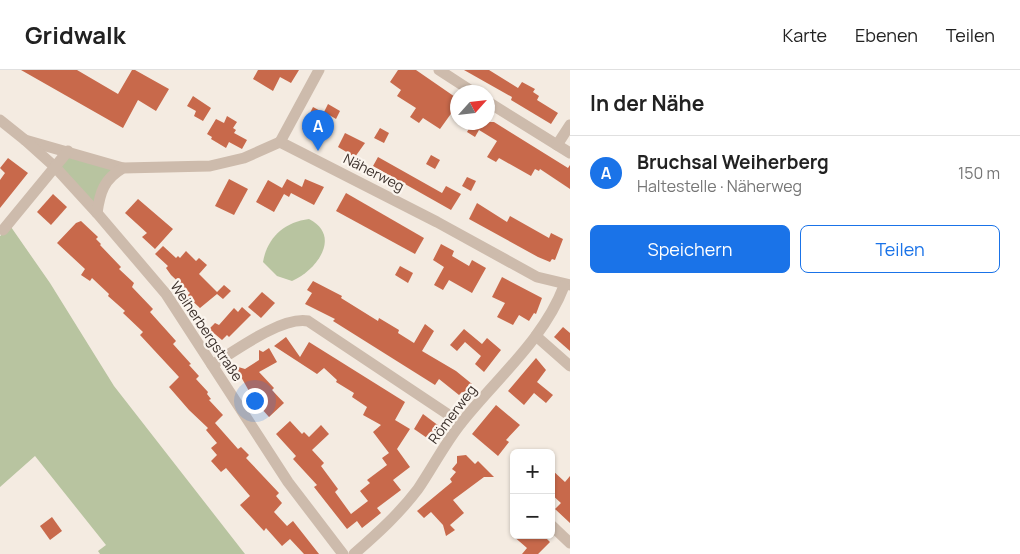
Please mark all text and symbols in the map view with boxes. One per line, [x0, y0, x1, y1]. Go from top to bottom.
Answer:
text: Gridwalk [25, 18, 126, 51]
text: Karte [783, 23, 827, 47]
text: Ebenen [855, 23, 918, 47]
text: Teilen [946, 23, 995, 47]
north arrow [450, 85, 495, 130]
text: In der Nähe [590, 89, 704, 117]
pin: A [302, 110, 334, 151]
street label: Näherweg [340, 149, 408, 195]
text: Bruchsal Weiherberg [637, 149, 829, 175]
text: A [601, 162, 611, 184]
text: 150 m [958, 162, 1000, 184]
text: Haltestelle · Näherweg [637, 175, 802, 197]
button: Speichern [590, 225, 790, 273]
button: Teilen [800, 225, 1000, 273]
street label: Weiherbergstraße [166, 277, 248, 385]
street label: Römerweg [424, 381, 480, 447]
your location [242, 388, 268, 414]
map controls [510, 449, 555, 539]
button: + [510, 449, 555, 494]
button: − [510, 494, 555, 539]

